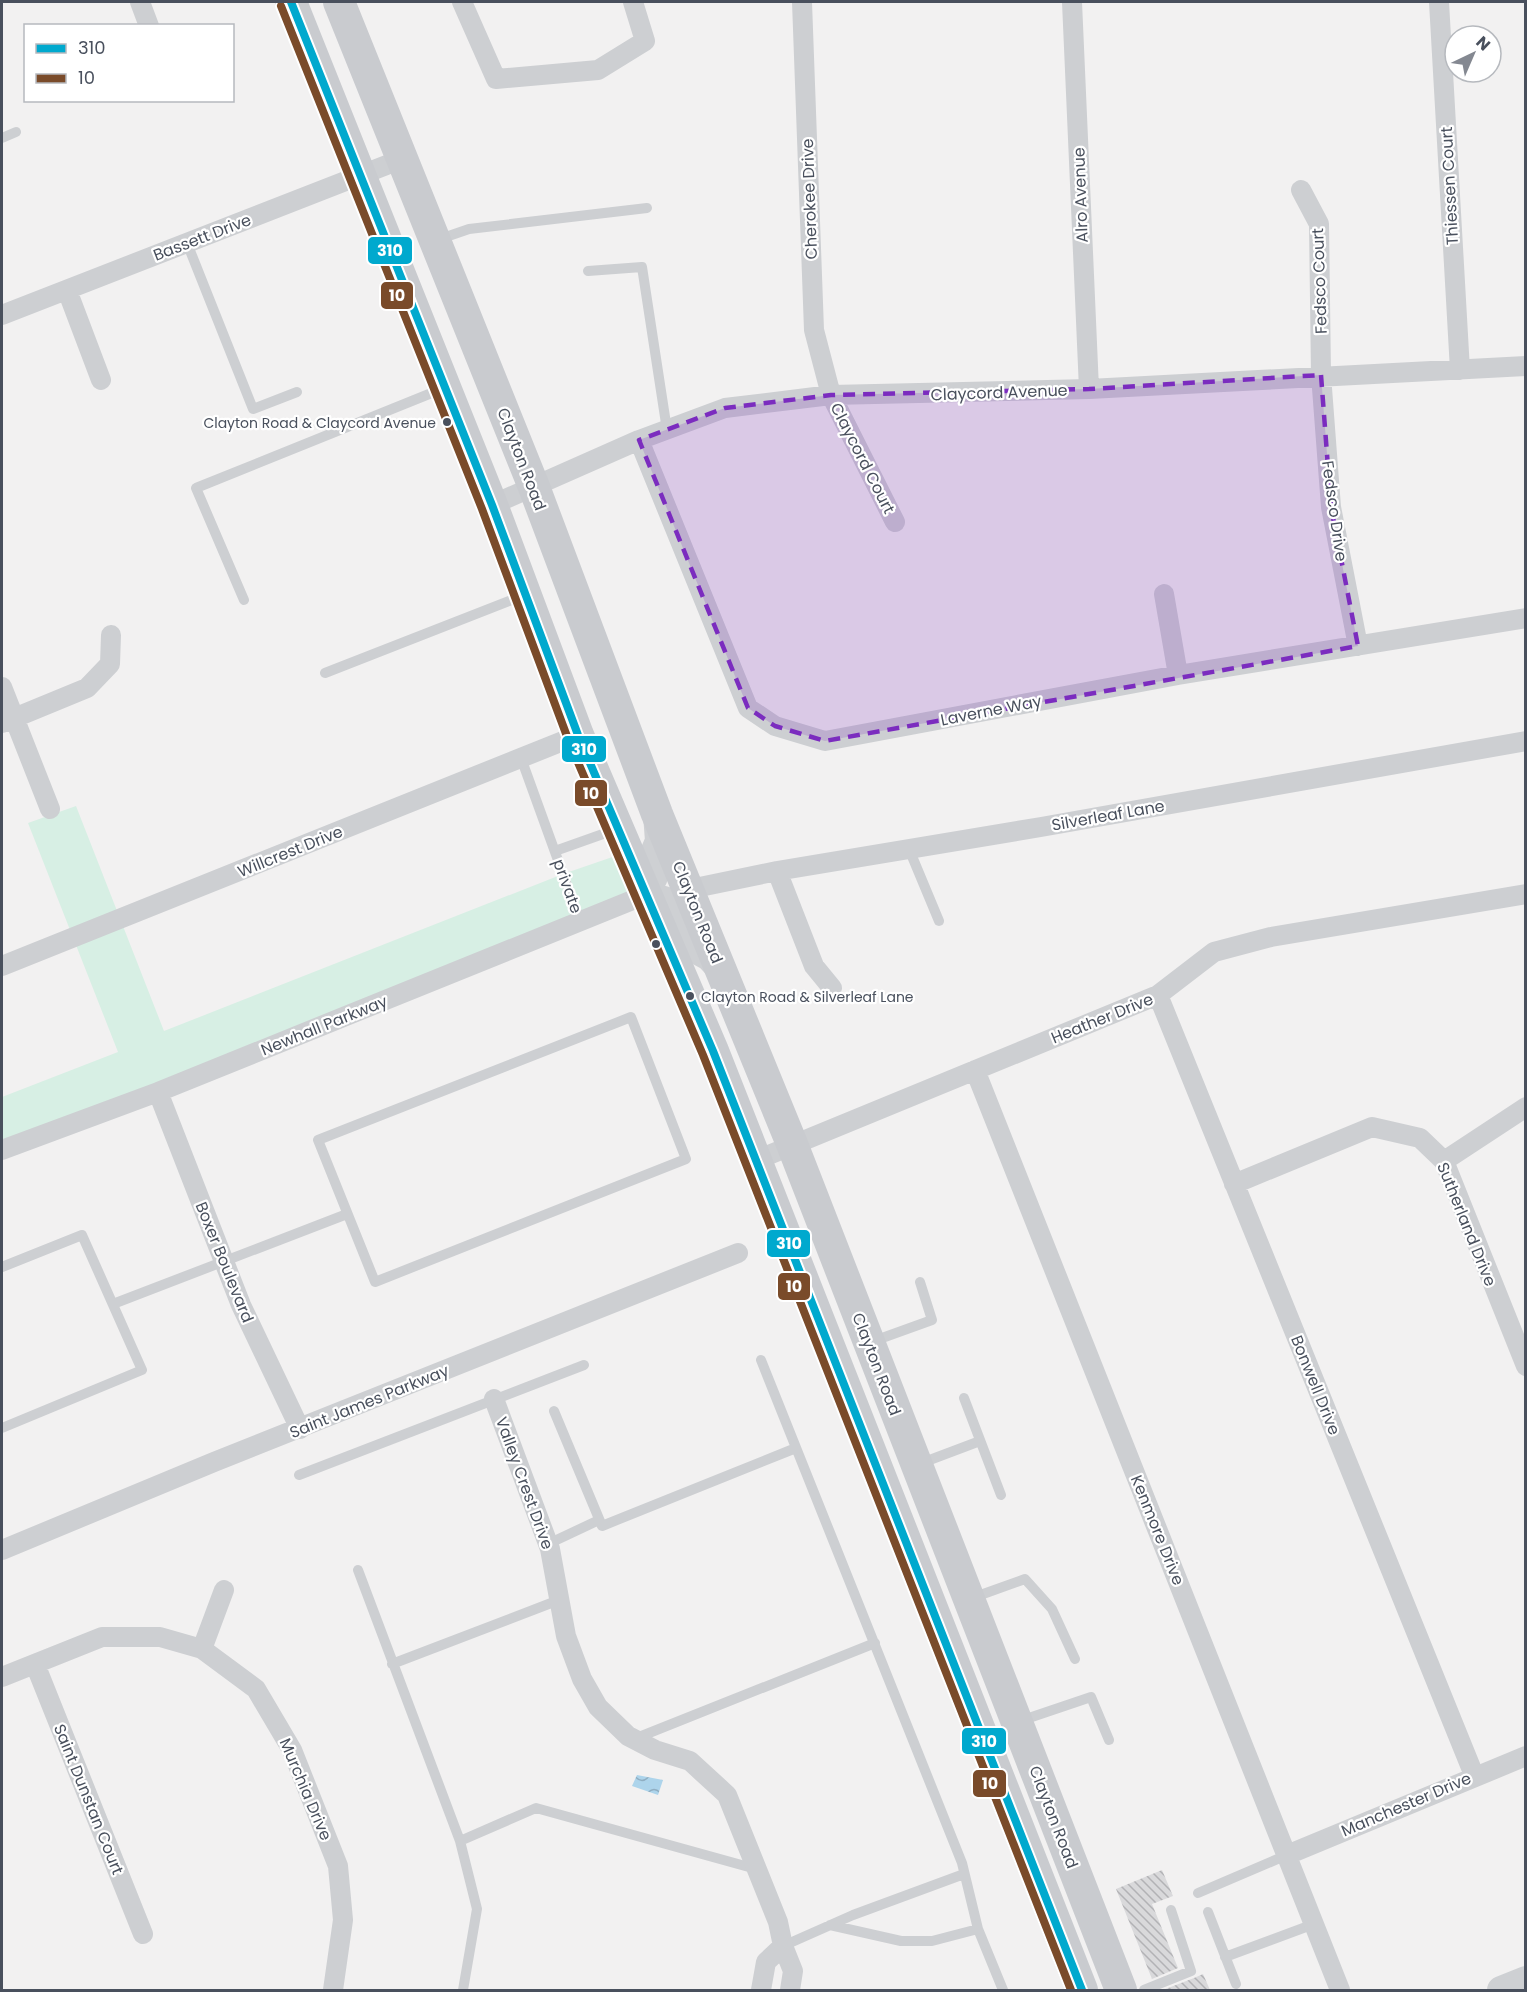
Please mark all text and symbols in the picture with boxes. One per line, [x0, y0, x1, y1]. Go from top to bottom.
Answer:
legend [24, 24, 234, 102]
north arrow [1443, 24, 1503, 84]
text: N [1471, 31, 1495, 56]
text: 310 [78, 35, 106, 60]
text: 10 [78, 65, 95, 90]
street label: Thiessen Court [1435, 126, 1464, 246]
street label: Cherokee Drive [796, 138, 823, 260]
street label: Alro Avenue [1067, 147, 1094, 243]
street label: Bassett Drive [150, 208, 255, 267]
street label: Fedsco Court [1306, 227, 1333, 334]
line badge: 310 [367, 236, 413, 265]
text: 310 [377, 239, 403, 262]
line badge: 10 [380, 281, 414, 310]
text: 10 [389, 284, 405, 307]
street label: Claycord Avenue [930, 379, 1068, 406]
street label: Claycord Court [825, 399, 901, 518]
street label: Clayton Road [491, 405, 552, 514]
place label: Clayton Road & Claycord Avenue [203, 413, 436, 433]
marker: Clayton Road & Claycord Avenue [441, 416, 453, 428]
street label: Fedsco Drive [1316, 459, 1353, 563]
street label: Laverne Way [939, 689, 1044, 732]
line badge: 310 [561, 735, 607, 763]
text: 310 [571, 738, 597, 761]
line badge: 10 [574, 779, 608, 807]
text: 10 [583, 782, 599, 805]
street label: Silverleaf Lane [1050, 794, 1166, 837]
street label: Willcrest Drive [234, 820, 346, 883]
street label: private [547, 856, 588, 917]
street label: Clayton Road [667, 858, 728, 967]
unlabelled marker [650, 938, 662, 950]
place label: Clayton Road & Silverleaf Lane [701, 987, 914, 1007]
street label: Heather Drive [1048, 988, 1157, 1049]
street label: Newhall Parkway [257, 990, 391, 1061]
marker: Clayton Road & Silverleaf Lane [684, 990, 696, 1002]
street label: Sutherland Drive [1431, 1159, 1502, 1290]
street label: Boxer Boulevard [190, 1198, 259, 1326]
line badge: 310 [766, 1229, 811, 1258]
text: 310 [776, 1232, 802, 1255]
line badge: 10 [777, 1272, 811, 1301]
text: 10 [786, 1275, 802, 1298]
street label: Clayton Road [846, 1310, 907, 1419]
street label: Bonwell Drive [1285, 1332, 1346, 1439]
street label: Saint James Parkway [286, 1359, 452, 1444]
street label: Valley Crest Drive [490, 1414, 559, 1553]
street label: Kenmore Drive [1125, 1472, 1190, 1589]
street label: Saint Dunstan Court [48, 1721, 129, 1878]
line badge: 310 [961, 1727, 1007, 1755]
text: 310 [971, 1730, 997, 1753]
street label: Murchia Drive [274, 1734, 337, 1844]
street label: Clayton Road [1023, 1763, 1084, 1872]
street label: Manchester Drive [1338, 1767, 1475, 1842]
line badge: 10 [972, 1769, 1007, 1798]
text: 10 [982, 1772, 998, 1795]

